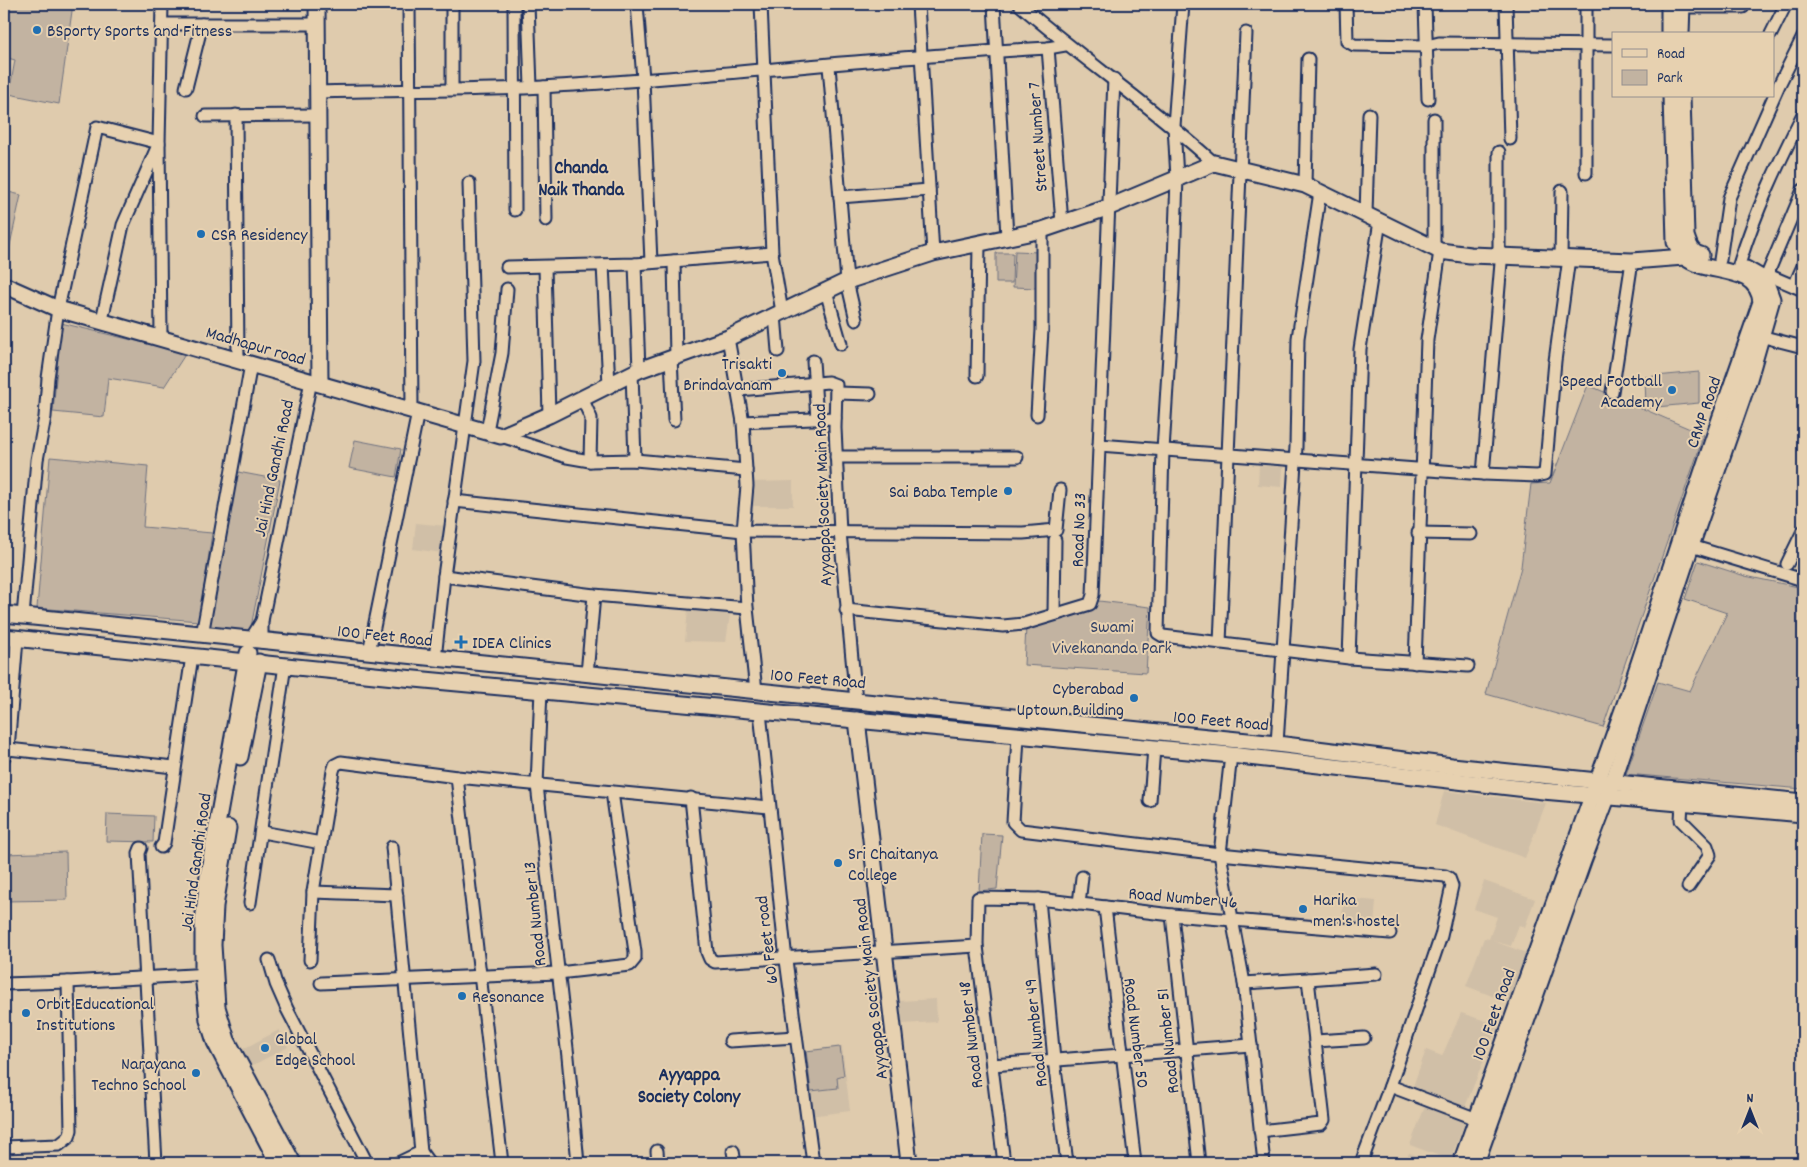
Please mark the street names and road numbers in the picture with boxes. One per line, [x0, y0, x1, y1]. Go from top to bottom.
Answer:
street label: Street Number 7 [1023, 81, 1056, 193]
street label: Madhapur road [203, 321, 308, 374]
street label: CRMP Road [1681, 374, 1729, 452]
street label: Jai Hind Gandhi Road [249, 398, 302, 539]
street label: Ayyappa Society Main Road [809, 403, 840, 587]
street label: Road No 33 [1067, 492, 1094, 568]
street label: 100 Feet Road [336, 620, 434, 655]
street label: 100 Feet Road [769, 664, 867, 697]
street label: 100 Feet Road [1172, 706, 1270, 739]
street label: Jai Hind Gandhi Road [175, 792, 220, 933]
street label: Road Number 13 [519, 860, 554, 967]
street label: Road Number 46 [1127, 882, 1238, 917]
street label: 60 Feet road [751, 894, 786, 985]
street label: Ayyappa Society Main Road [849, 896, 896, 1081]
street label: 100 Feet Road [1467, 965, 1524, 1064]
street label: Road Number 50 [1115, 976, 1154, 1090]
street label: Road Number 49 [1019, 977, 1056, 1088]
street label: Road Number 48 [953, 980, 991, 1090]
street label: Road Number 51 [1152, 987, 1187, 1095]

